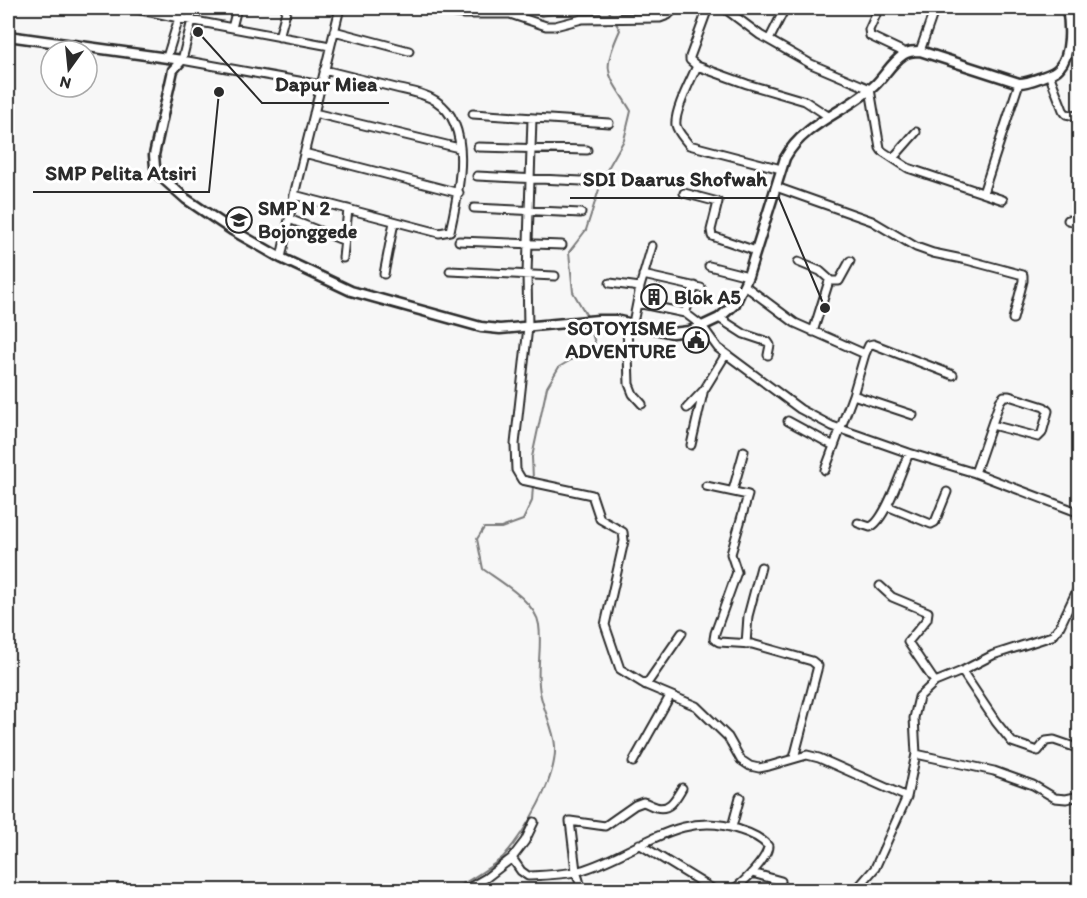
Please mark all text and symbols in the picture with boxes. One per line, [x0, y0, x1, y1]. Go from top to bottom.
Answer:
north arrow [39, 39, 99, 99]
callout: Dapur Miea [262, 64, 389, 103]
text: Dapur Miea [275, 71, 378, 97]
text: N [58, 72, 73, 94]
callout: SMP Pelita Atsiri [33, 153, 209, 192]
callout: SDI Daarus Shofwah [570, 159, 779, 198]
text: SMP Pelita Atsiri [45, 160, 197, 185]
text: SDI Daarus Shofwah [583, 166, 768, 191]
place label: SMP N 2 Bojonggede [258, 196, 358, 244]
school or university icon: SMP N 2 Bojonggede [224, 205, 254, 235]
building icon: Blok A5 [639, 282, 669, 312]
place label: Blok A5 [674, 285, 741, 309]
place label: SOTOYISME ADVENTURE [565, 316, 676, 363]
public building icon: SOTOYISME ADVENTURE [681, 325, 711, 355]

